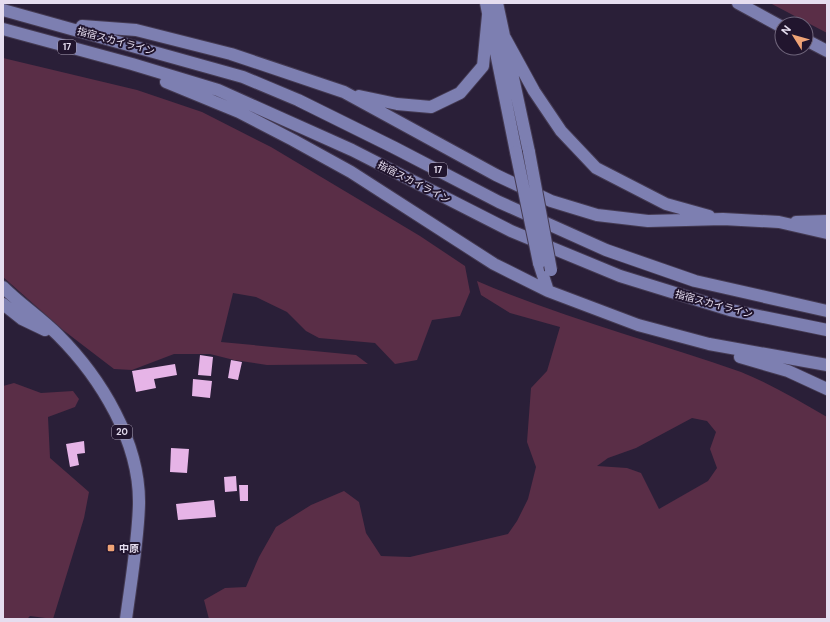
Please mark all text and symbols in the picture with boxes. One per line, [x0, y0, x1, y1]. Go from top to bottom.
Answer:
north arrow [774, 16, 814, 56]
text: N [778, 23, 794, 37]
street label: 指宿スカイライン [76, 24, 156, 58]
road number: 17 [58, 40, 76, 54]
street label: 指宿スカイライン [375, 158, 453, 206]
road number: 17 [429, 163, 447, 177]
street label: 指宿スカイライン [674, 287, 754, 321]
road number: 20 [112, 425, 132, 439]
place label: 中原 [119, 542, 139, 555]
marker: 中原 [106, 543, 116, 553]

